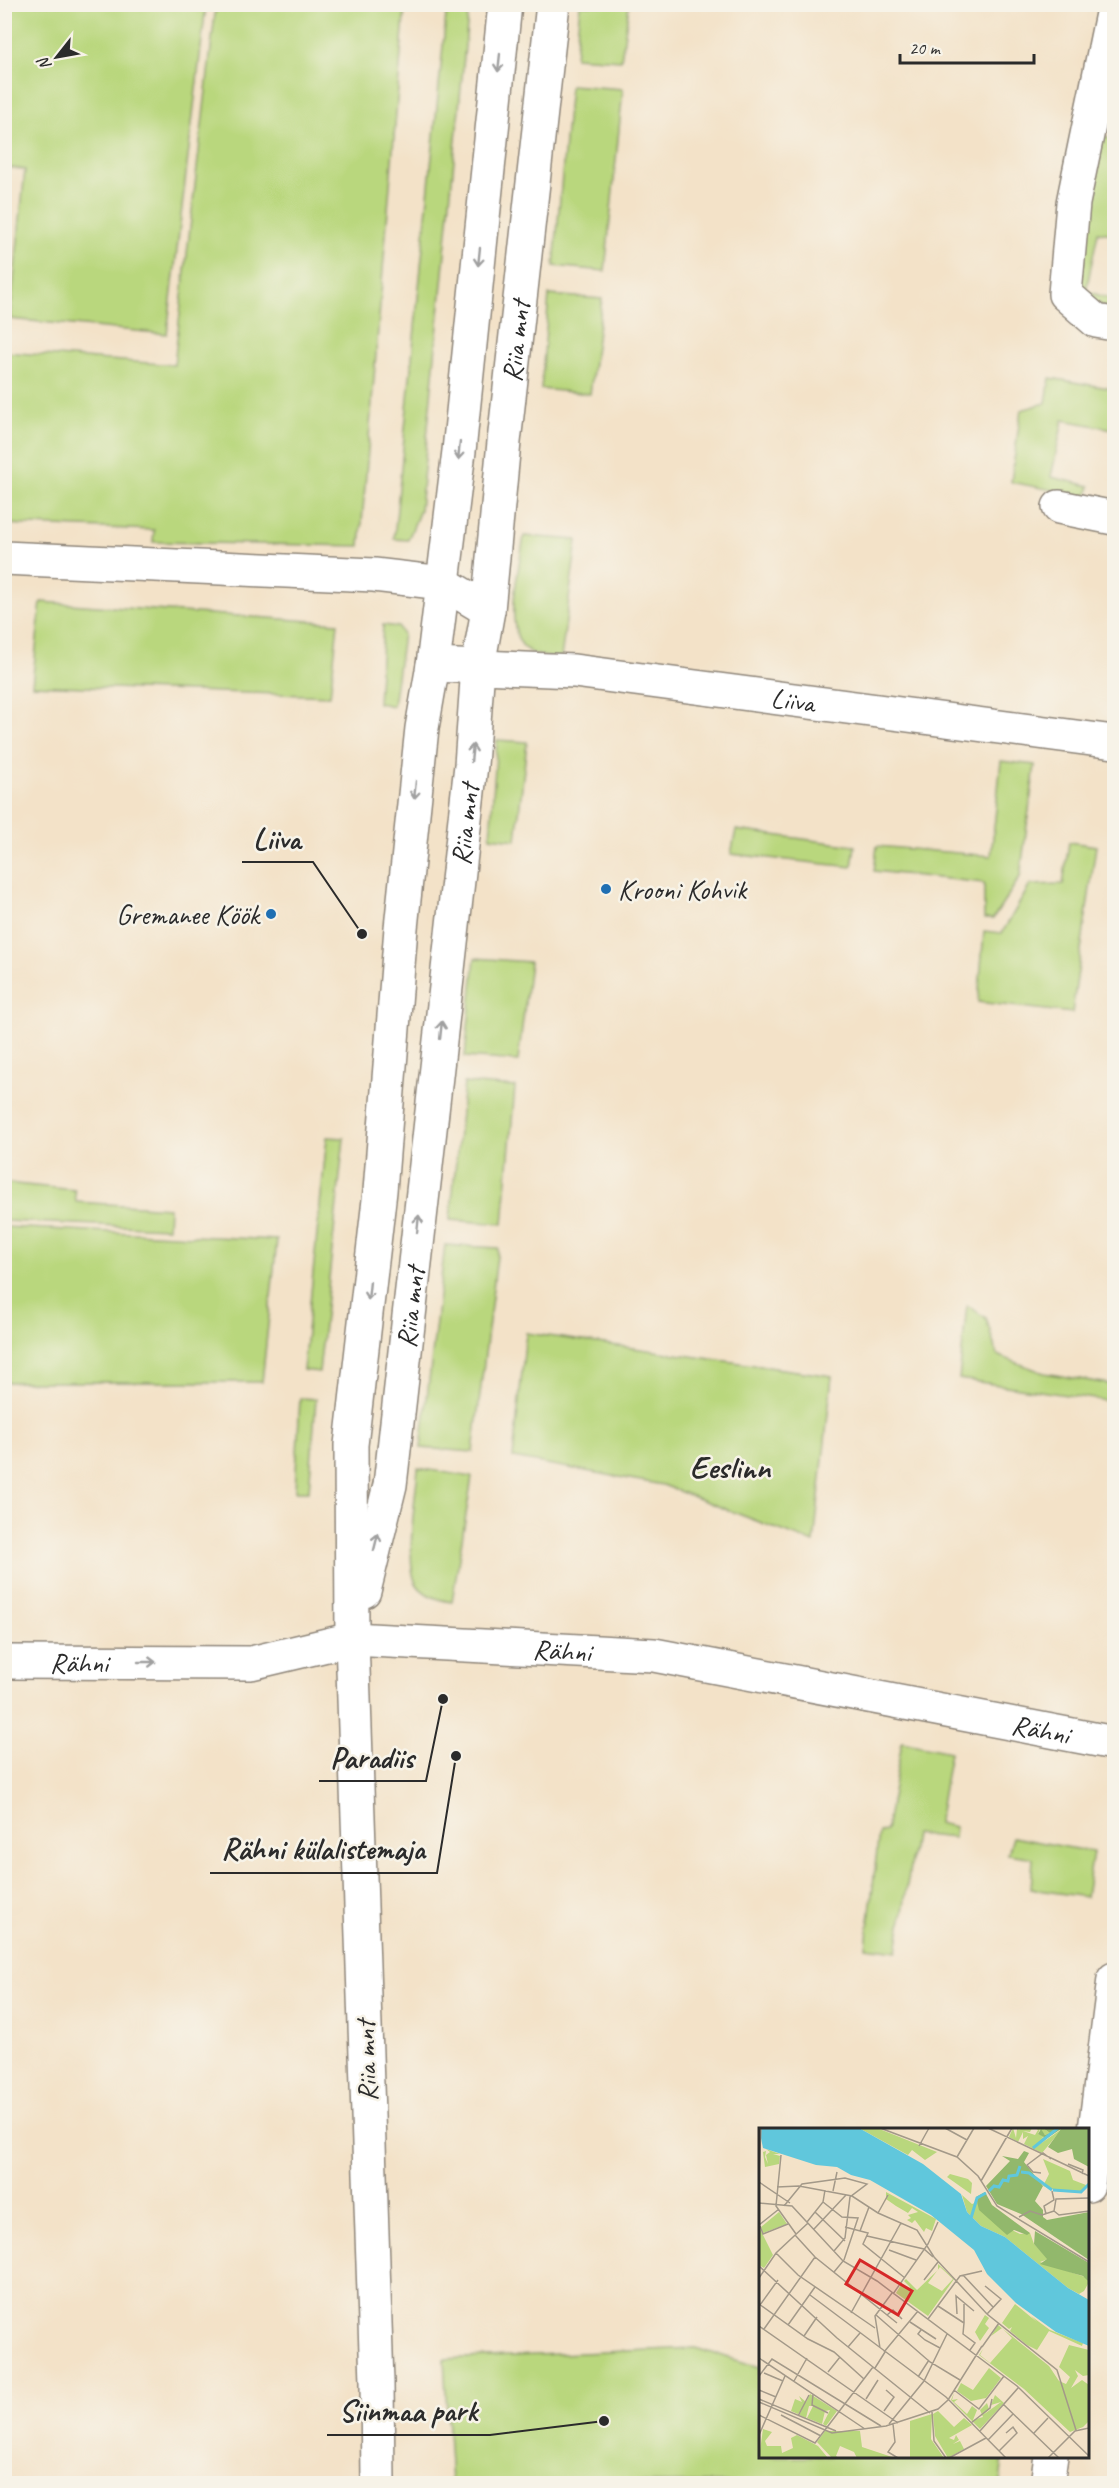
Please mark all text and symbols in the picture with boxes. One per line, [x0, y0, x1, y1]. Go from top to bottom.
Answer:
north arrow [27, 27, 87, 87]
scale bar [900, 27, 1034, 65]
text: 20 m [909, 37, 942, 59]
text: N [32, 52, 56, 74]
one-way arrow [493, 52, 504, 72]
one-way arrow [473, 246, 484, 266]
street label: Riia mnt [493, 295, 538, 384]
one-way arrow [453, 440, 464, 460]
street label: Liiva [769, 680, 819, 720]
one-way arrow [467, 743, 478, 763]
street label: Riia mnt [442, 778, 487, 867]
one-way arrow [409, 779, 420, 799]
callout: Liiva [242, 814, 313, 862]
text: Liiva [253, 820, 303, 858]
place label: Krooni Kohvik [618, 872, 748, 907]
marker: Krooni Kohvik [599, 882, 613, 896]
place label: Gremanee Köök [116, 897, 262, 932]
marker: Gremanee Köök [264, 907, 278, 921]
one-way arrow [435, 1021, 446, 1040]
one-way arrow [413, 1214, 424, 1234]
street label: Riia mnt [388, 1261, 432, 1350]
one-way arrow [363, 1280, 374, 1300]
district label: Eeslinn [690, 1447, 771, 1488]
one-way arrow [371, 1532, 383, 1551]
street label: Rähni [532, 1631, 596, 1669]
street label: Rähni [50, 1645, 112, 1680]
one-way arrow [136, 1656, 156, 1668]
street label: Rähni [1009, 1706, 1076, 1752]
callout: Paradiis [319, 1733, 426, 1781]
text: Paradiis [330, 1739, 417, 1777]
callout: Rähni külalistemaja [210, 1825, 437, 1873]
text: Rähni külalistemaja [221, 1830, 428, 1868]
street label: Riia mnt [347, 2016, 385, 2102]
inset map [759, 2128, 1089, 2458]
callout: Siinmaa park [327, 2387, 490, 2435]
text: Siinmaa park [339, 2392, 480, 2430]

